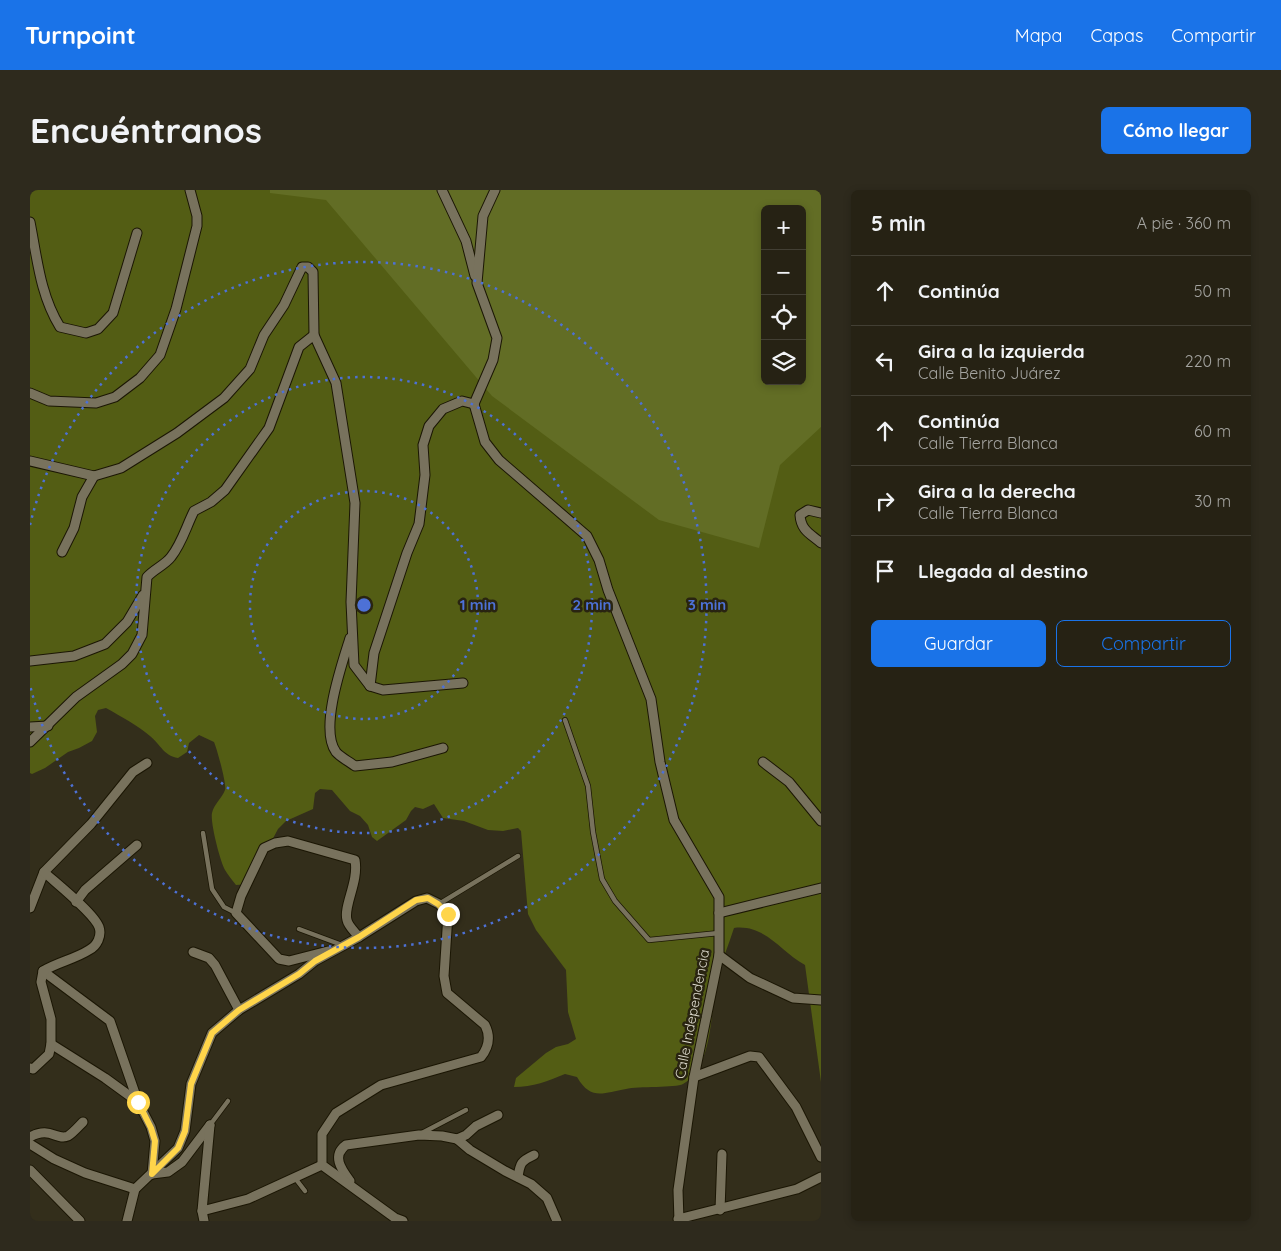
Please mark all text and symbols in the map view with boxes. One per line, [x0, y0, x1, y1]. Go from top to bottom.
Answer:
text: Turnpoint [25, 20, 136, 50]
text: Mapa [1015, 24, 1062, 47]
text: Capas [1090, 24, 1143, 47]
text: Compartir [1171, 24, 1256, 47]
button: Cómo llegar [1101, 107, 1251, 154]
text: Encuéntranos [30, 108, 262, 152]
map controls [761, 205, 806, 385]
button: + [761, 205, 806, 250]
text: 5 min [871, 210, 926, 236]
text: A pie · 360 m [1137, 213, 1231, 233]
button: − [761, 250, 806, 295]
icon: ahead [871, 277, 899, 305]
text: Continúa [918, 279, 1000, 303]
text: 50 m [1194, 281, 1231, 301]
button: locate [761, 295, 806, 340]
text: Gira a la izquierda [918, 339, 1085, 363]
button: layers [761, 340, 806, 385]
icon: left [871, 347, 899, 375]
text: 220 m [1185, 351, 1231, 371]
text: Calle Benito Juárez [918, 363, 1061, 383]
text: Continúa [918, 409, 1000, 433]
icon: ahead [871, 417, 899, 445]
text: 60 m [1194, 421, 1231, 441]
text: Calle Tierra Blanca [918, 433, 1058, 453]
text: Gira a la derecha [918, 479, 1076, 503]
icon: right [871, 487, 899, 515]
text: 30 m [1194, 491, 1231, 511]
text: Calle Tierra Blanca [918, 503, 1058, 523]
icon: arrive [871, 557, 899, 585]
text: Llegada al destino [918, 559, 1088, 583]
text: 1 min [460, 595, 496, 614]
text: 2 min [572, 595, 612, 614]
text: 3 min [688, 595, 726, 614]
centre of rings [355, 596, 373, 614]
button: Guardar [871, 620, 1046, 667]
button: Compartir [1056, 620, 1231, 667]
route end [437, 903, 460, 926]
street label: Calle Independencia [671, 948, 713, 1080]
route start [127, 1091, 150, 1114]

